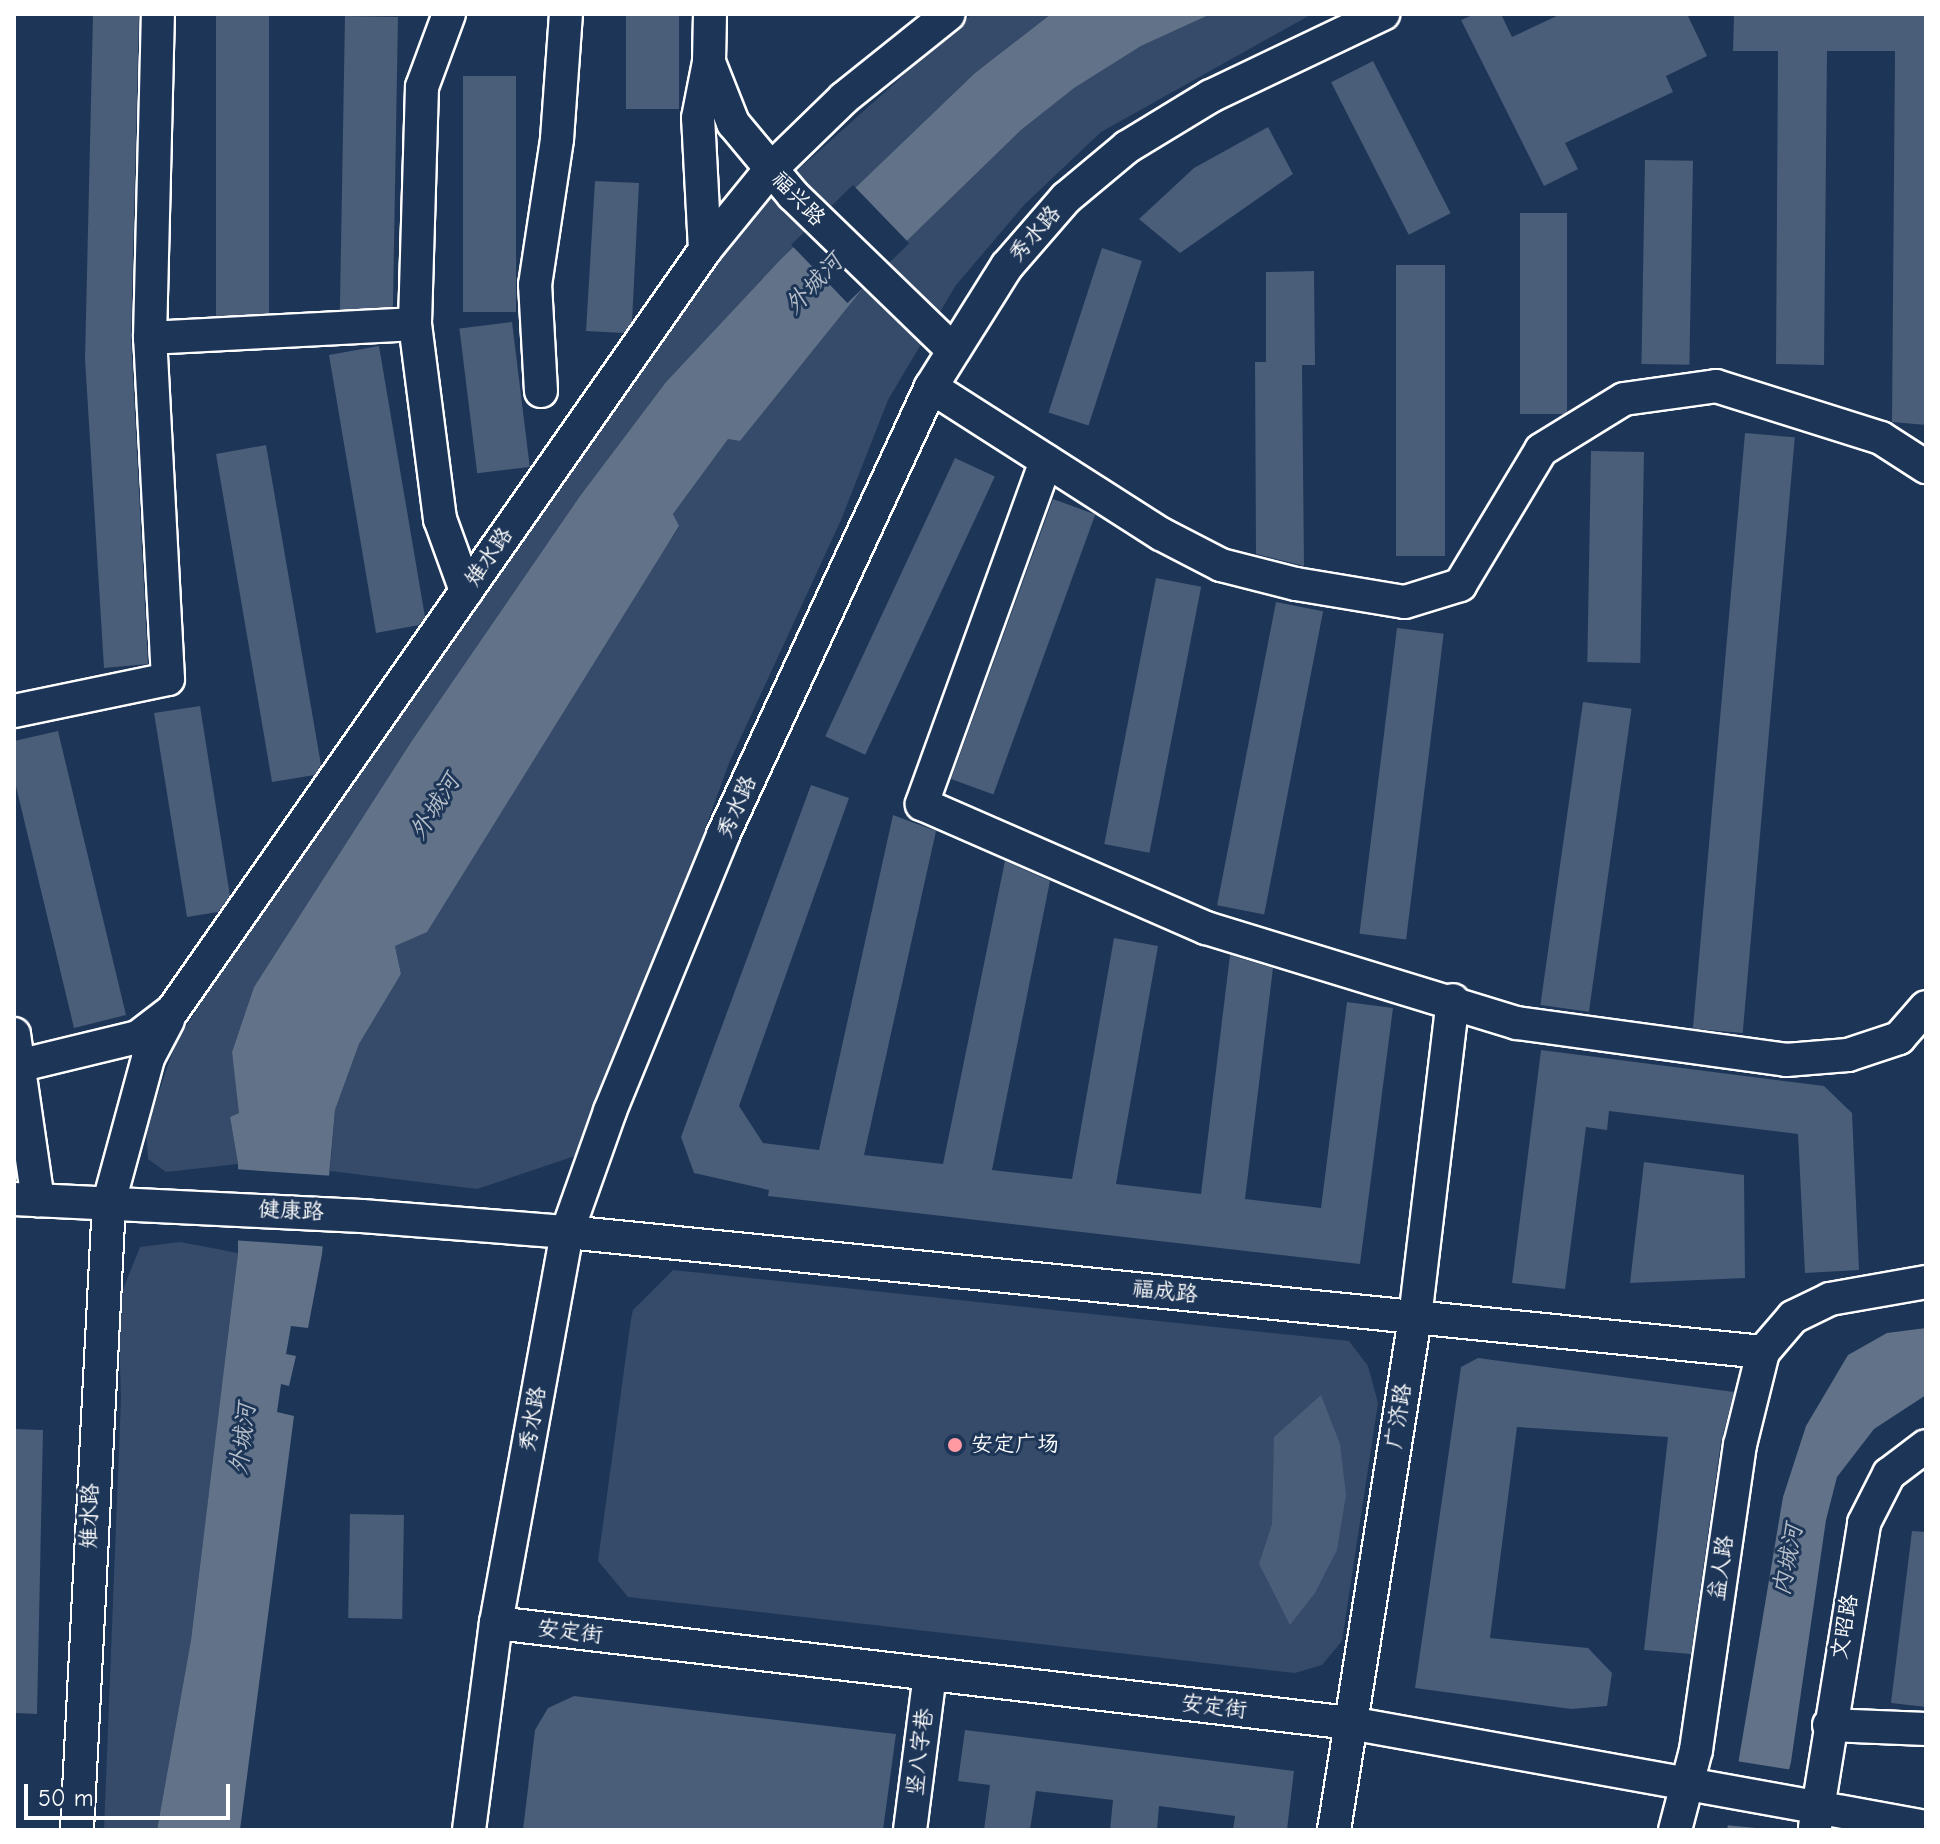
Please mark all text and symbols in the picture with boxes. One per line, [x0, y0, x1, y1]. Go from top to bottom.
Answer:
street label: 福兴路 [766, 166, 830, 232]
street label: 秀水路 [1003, 200, 1067, 268]
water label: 外城河 [779, 248, 849, 320]
street label: 雉水路 [459, 522, 519, 592]
water label: 外城河 [404, 769, 466, 845]
street label: 秀水路 [712, 771, 762, 843]
street label: 健康路 [257, 1196, 325, 1226]
street label: 福成路 [1131, 1275, 1199, 1309]
street label: 广济路 [1381, 1381, 1417, 1451]
street label: 秀水路 [514, 1384, 552, 1454]
water label: 外城河 [224, 1402, 262, 1476]
place label: 安定广场 [971, 1432, 1059, 1458]
marker: 安定广场 [946, 1436, 964, 1454]
street label: 雉水路 [76, 1483, 104, 1549]
water label: 内城河 [1767, 1522, 1809, 1598]
street label: 益人路 [1703, 1533, 1739, 1603]
street label: 文昭路 [1826, 1592, 1864, 1662]
street label: 安定街 [536, 1615, 604, 1649]
street label: 安定街 [1180, 1690, 1248, 1724]
street label: 竖八字巷 [902, 1707, 938, 1797]
scale bar [28, 1768, 234, 1818]
text: 50 m [38, 1784, 94, 1812]

